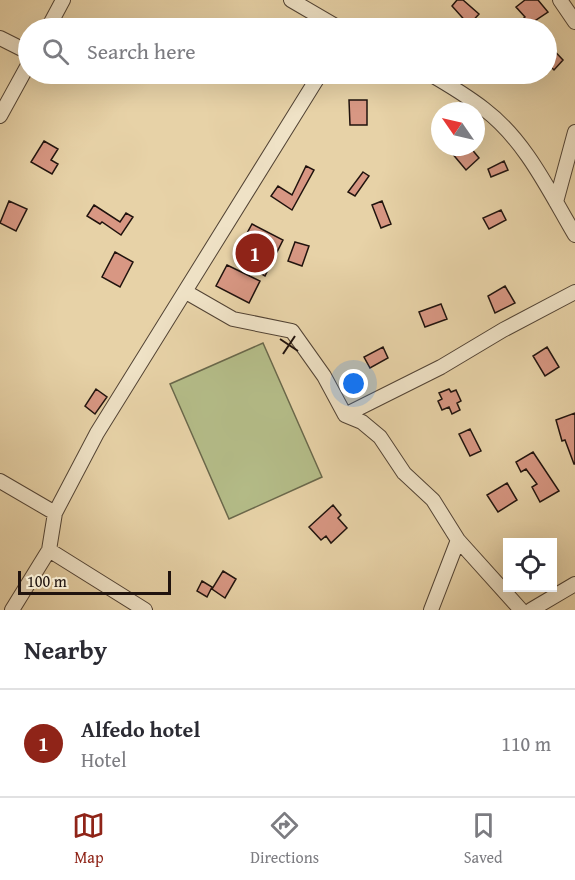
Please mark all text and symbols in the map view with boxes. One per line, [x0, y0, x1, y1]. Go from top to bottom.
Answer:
search box [18, 18, 557, 84]
icon: search [39, 35, 72, 68]
text: Search here [87, 35, 196, 67]
north arrow [431, 102, 485, 156]
pin: 1 [236, 230, 274, 276]
your location [339, 369, 368, 398]
map controls [503, 538, 557, 592]
button: locate [503, 538, 557, 592]
scale bar [18, 568, 171, 596]
text: 100 m [27, 569, 67, 593]
text: Nearby [24, 630, 107, 669]
text: Alfedo hotel [81, 713, 200, 745]
text: 1 [38, 729, 49, 758]
text: 110 m [501, 729, 551, 758]
text: Hotel [81, 745, 127, 774]
tab: Map [72, 809, 105, 869]
tab: Directions [250, 809, 319, 869]
tab: Saved [464, 809, 503, 869]

